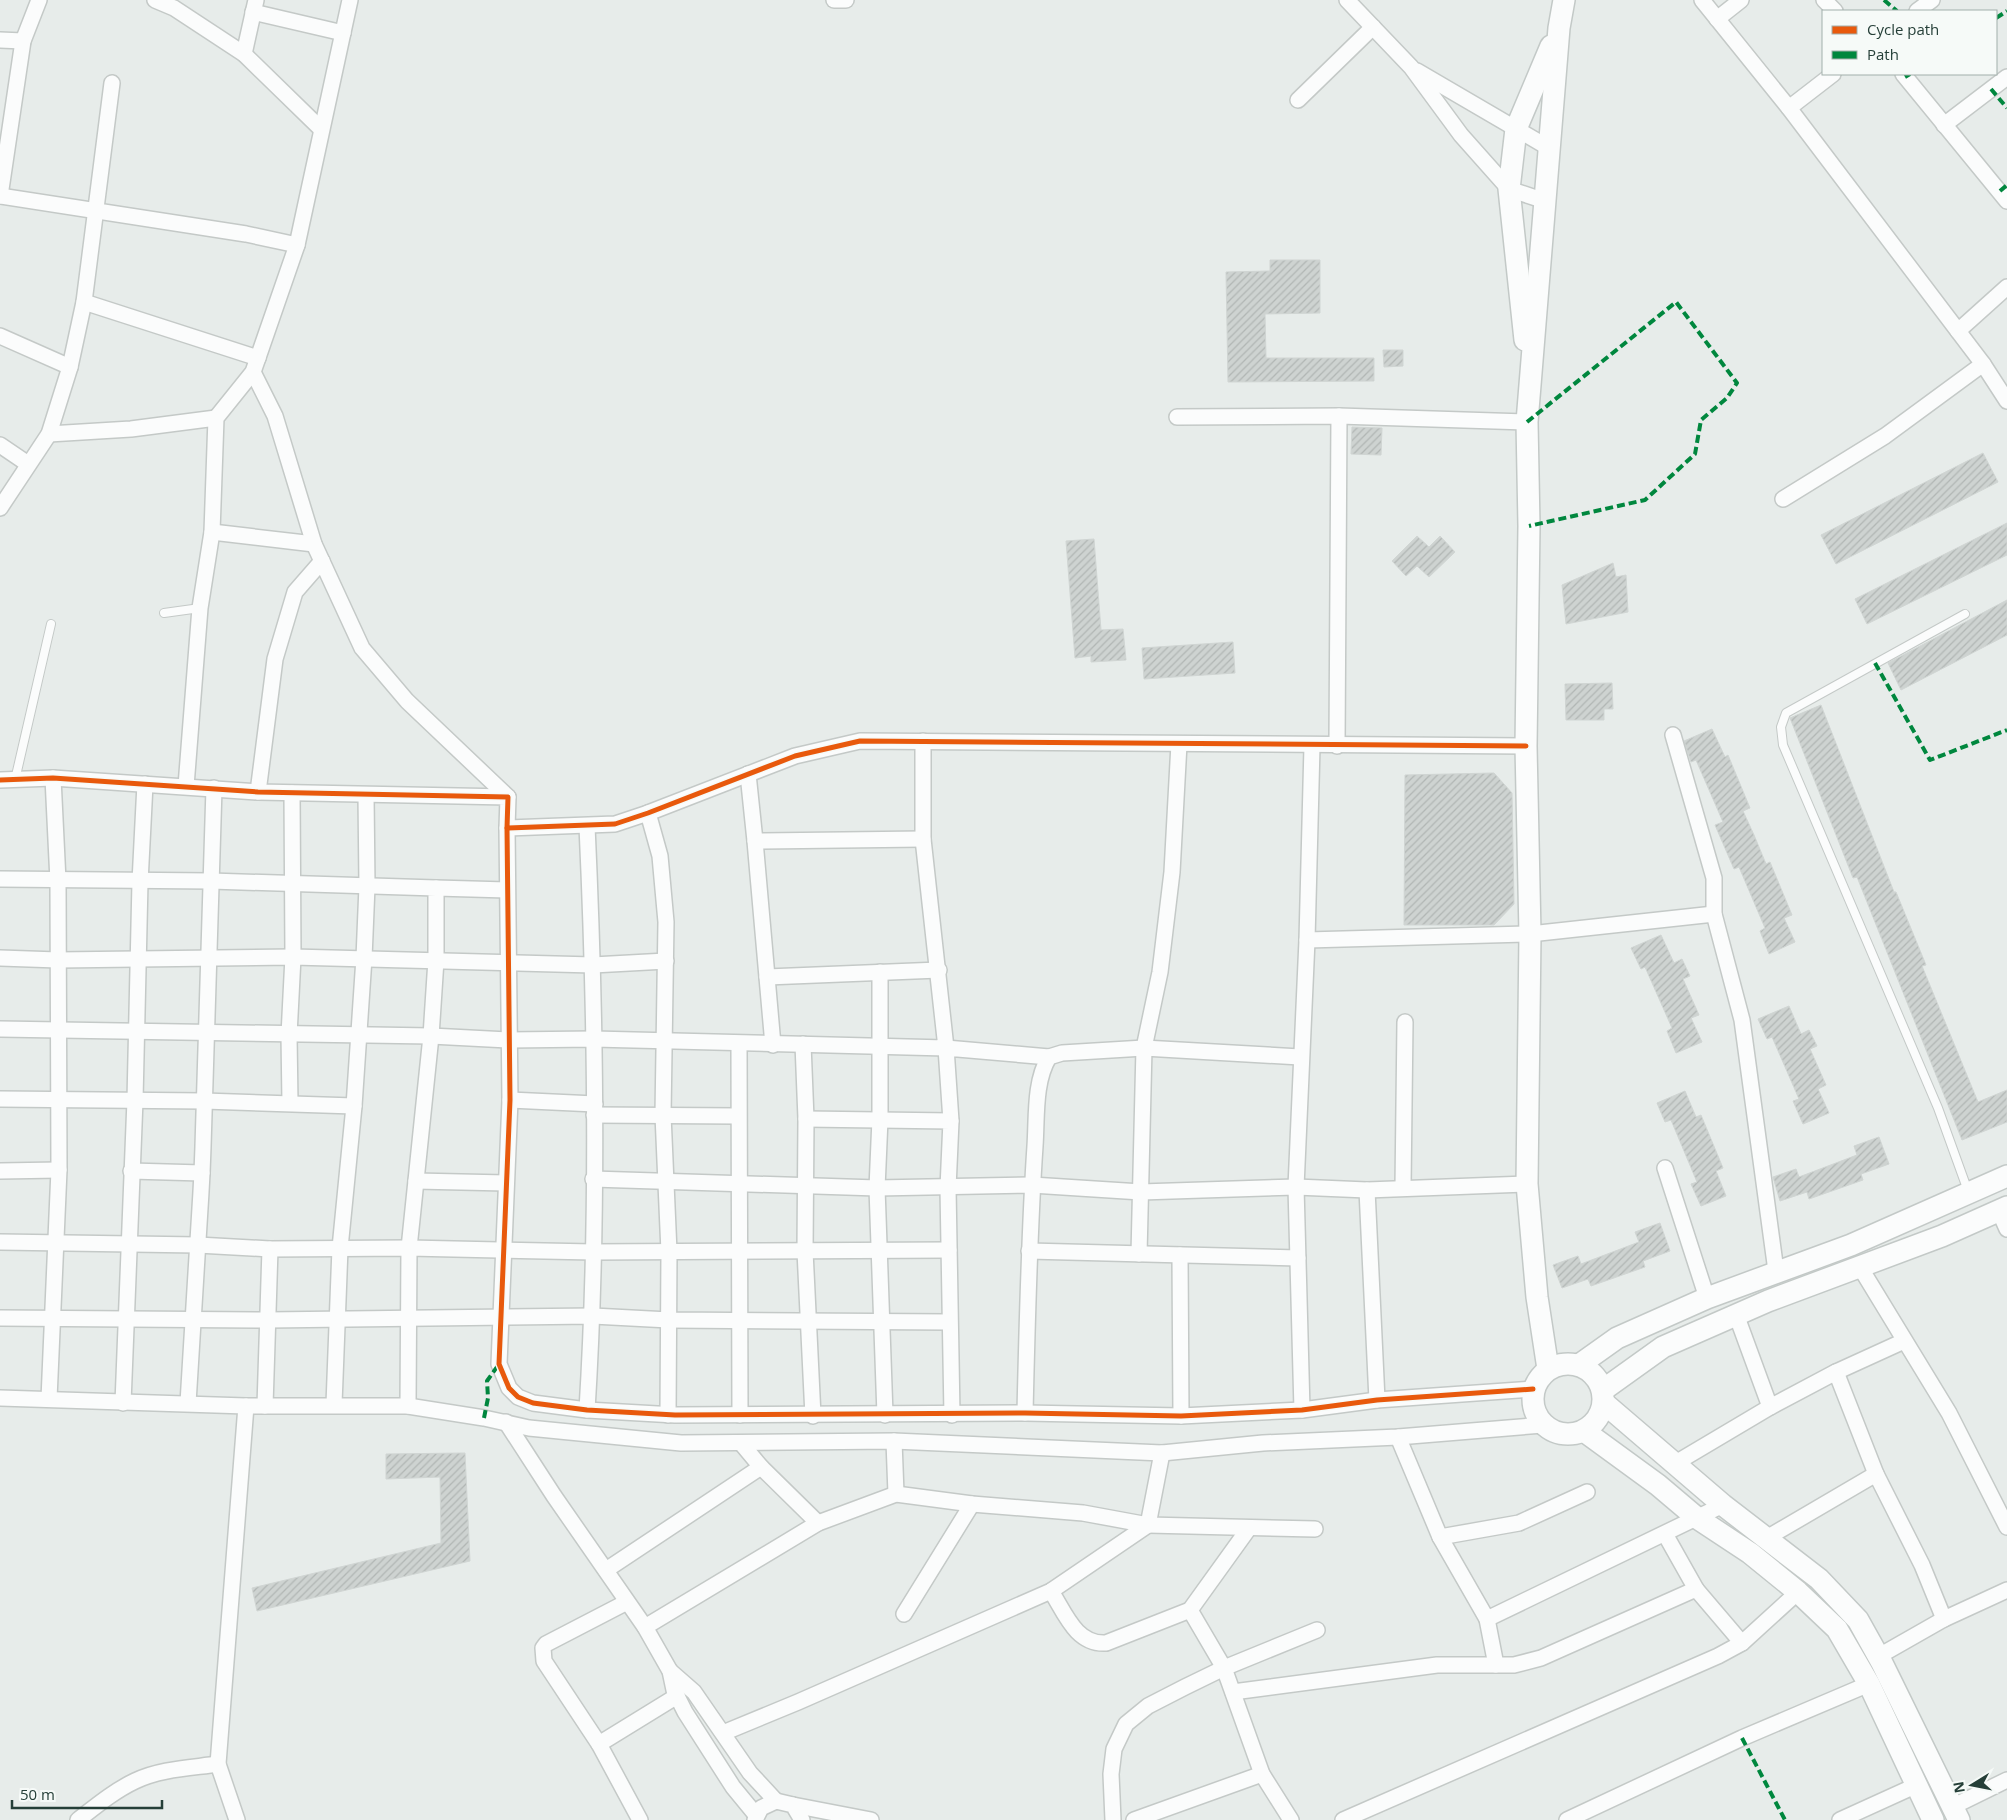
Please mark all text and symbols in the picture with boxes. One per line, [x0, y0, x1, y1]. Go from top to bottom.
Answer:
legend [1822, 10, 1997, 75]
text: Cycle path [1867, 19, 1939, 39]
text: Path [1867, 44, 1899, 64]
north arrow [1947, 1760, 1997, 1810]
scale bar [12, 1778, 162, 1810]
text: N [1948, 1780, 1969, 1795]
text: 50 m [20, 1784, 55, 1804]

